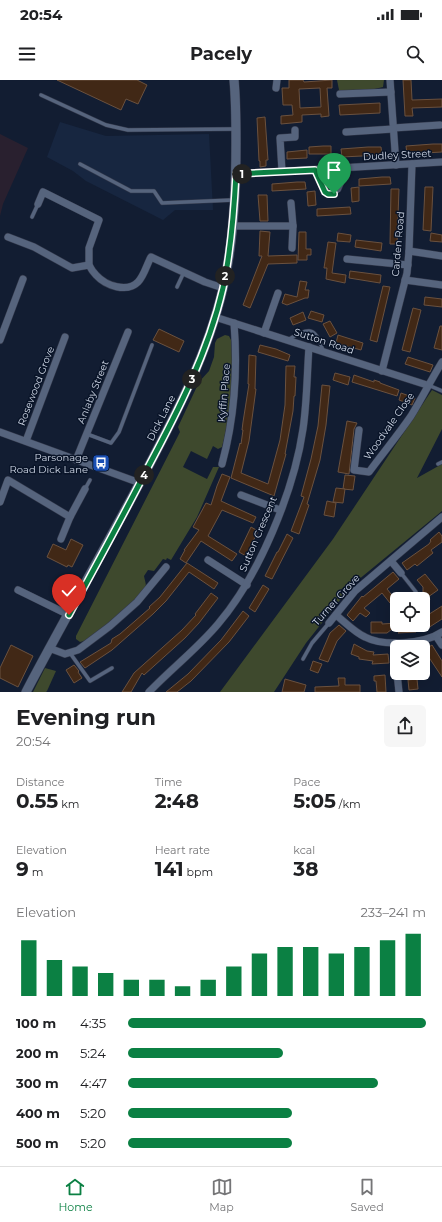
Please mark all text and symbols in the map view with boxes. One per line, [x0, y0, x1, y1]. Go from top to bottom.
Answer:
text: 20:54 [20, 5, 62, 24]
icon: menu [16, 43, 38, 65]
text: Pacely [190, 43, 252, 65]
icon: search [404, 43, 426, 65]
street label: Dudley Street [362, 147, 432, 163]
pin [317, 153, 351, 194]
icon: arrive [323, 159, 345, 181]
pin: 1 [232, 164, 252, 184]
text: 1 [240, 167, 244, 181]
street label: Carden Road [389, 211, 407, 277]
pin: 2 [215, 266, 235, 286]
text: 2 [222, 269, 228, 283]
street label: Sutton Road [292, 325, 356, 357]
street label: Rosewood Grove [15, 344, 57, 428]
street label: Anlaby Street [74, 358, 112, 426]
street label: Kyffin Place [215, 363, 233, 423]
pin: 3 [182, 369, 202, 389]
text: 3 [189, 372, 195, 386]
street label: Woodvale Close [361, 390, 417, 462]
street label: Dick Lane [144, 393, 178, 443]
place label: Parsonage Road Dick Lane [10, 451, 88, 476]
bus stop icon: Parsonage Road Dick Lane [91, 453, 111, 473]
pin: 4 [134, 465, 154, 485]
text: 4 [140, 468, 148, 482]
street label: Sutton Crescent [236, 494, 280, 574]
street label: Turner Grove [310, 572, 362, 628]
pin [52, 574, 86, 615]
icon: check [58, 580, 80, 602]
map controls [390, 592, 430, 680]
button: locate [390, 592, 430, 632]
button: layers [390, 640, 430, 680]
text: Evening run [16, 704, 156, 731]
button: share [384, 705, 426, 747]
text: 20:54 [16, 733, 51, 749]
text: Distance [16, 775, 64, 789]
text: Time [155, 775, 182, 789]
text: Pace [293, 775, 320, 789]
text: 0.55 [16, 789, 58, 813]
text: 2:48 [155, 789, 199, 813]
text: 5:05 [293, 789, 336, 813]
text: km [58, 797, 79, 811]
text: /km [336, 797, 361, 811]
text: Elevation [16, 843, 67, 857]
text: Heart rate [155, 843, 210, 857]
text: kcal [293, 843, 315, 857]
text: 9 [16, 857, 29, 881]
text: 141 [155, 857, 184, 881]
text: 38 [293, 857, 318, 881]
text: m [29, 865, 43, 879]
text: bpm [184, 865, 213, 879]
text: Elevation [16, 904, 76, 920]
text: 233–241 m [360, 904, 426, 920]
text: 100 m [16, 1015, 56, 1031]
text: 4:35 [80, 1015, 106, 1031]
text: 200 m [16, 1045, 59, 1061]
text: 5:24 [80, 1045, 106, 1061]
text: 300 m [16, 1075, 59, 1091]
text: 4:47 [80, 1075, 107, 1091]
text: 400 m [16, 1105, 60, 1121]
text: 5:20 [80, 1105, 106, 1121]
text: 500 m [16, 1135, 59, 1151]
text: 5:20 [80, 1135, 106, 1151]
tab: Home [58, 1176, 93, 1214]
tab: Map [209, 1176, 234, 1214]
tab: Saved [351, 1176, 384, 1214]

